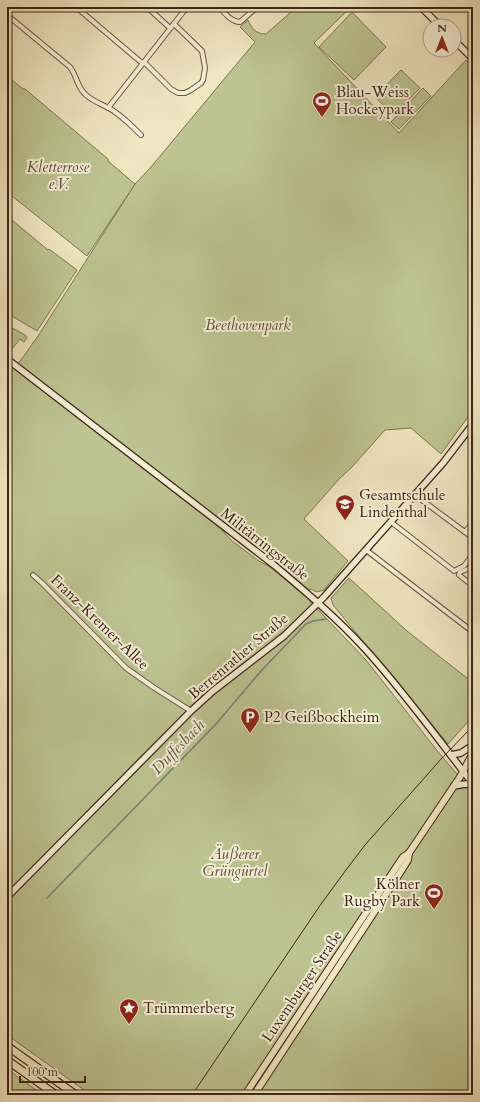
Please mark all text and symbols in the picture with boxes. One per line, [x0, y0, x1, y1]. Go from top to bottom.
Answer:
north arrow [422, 18, 462, 58]
text: N [437, 21, 447, 36]
place label: Blau-Weiss Hockeypark [336, 82, 414, 119]
sports icon: Blau-Weiss Hockeypark [311, 90, 333, 118]
park label: Kletterrose e.V. [27, 157, 90, 194]
park label: Beethovenpark [205, 315, 291, 335]
place label: Gesamtschule Lindenthal [359, 485, 446, 522]
school or university icon: Gesamtschule Lindenthal [334, 493, 356, 521]
street label: Militärringstraße [217, 503, 314, 585]
street label: Franz-Kremer-Allee [46, 570, 154, 674]
street label: Berrenrather Straße [184, 608, 292, 704]
parking icon: P2 Geißbockheim [239, 706, 261, 734]
place label: P2 Geißbockheim [264, 707, 380, 727]
water label: Duffesbach [146, 715, 210, 779]
park label: Äußerer Grüngürtel [203, 844, 268, 881]
place label: Kölner Rugby Park [344, 874, 421, 911]
sports icon: Kölner Rugby Park [423, 882, 445, 910]
street label: Luxemburger Straße [257, 926, 347, 1046]
place icon: Trümmerberg [118, 997, 140, 1025]
place label: Trümmerberg [143, 998, 235, 1018]
scale bar [20, 1058, 85, 1084]
text: 100 m [26, 1064, 59, 1080]

